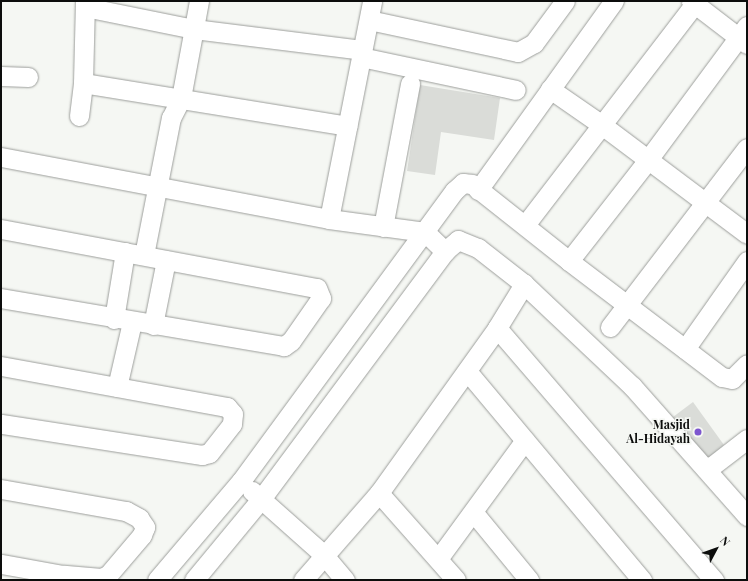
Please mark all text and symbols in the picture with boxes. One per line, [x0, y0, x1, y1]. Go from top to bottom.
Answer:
place label: Masjid Al-Hidayah [626, 418, 690, 446]
marker: Masjid Al-Hidayah [693, 427, 703, 437]
north arrow [696, 529, 736, 569]
text: N [717, 533, 734, 549]

